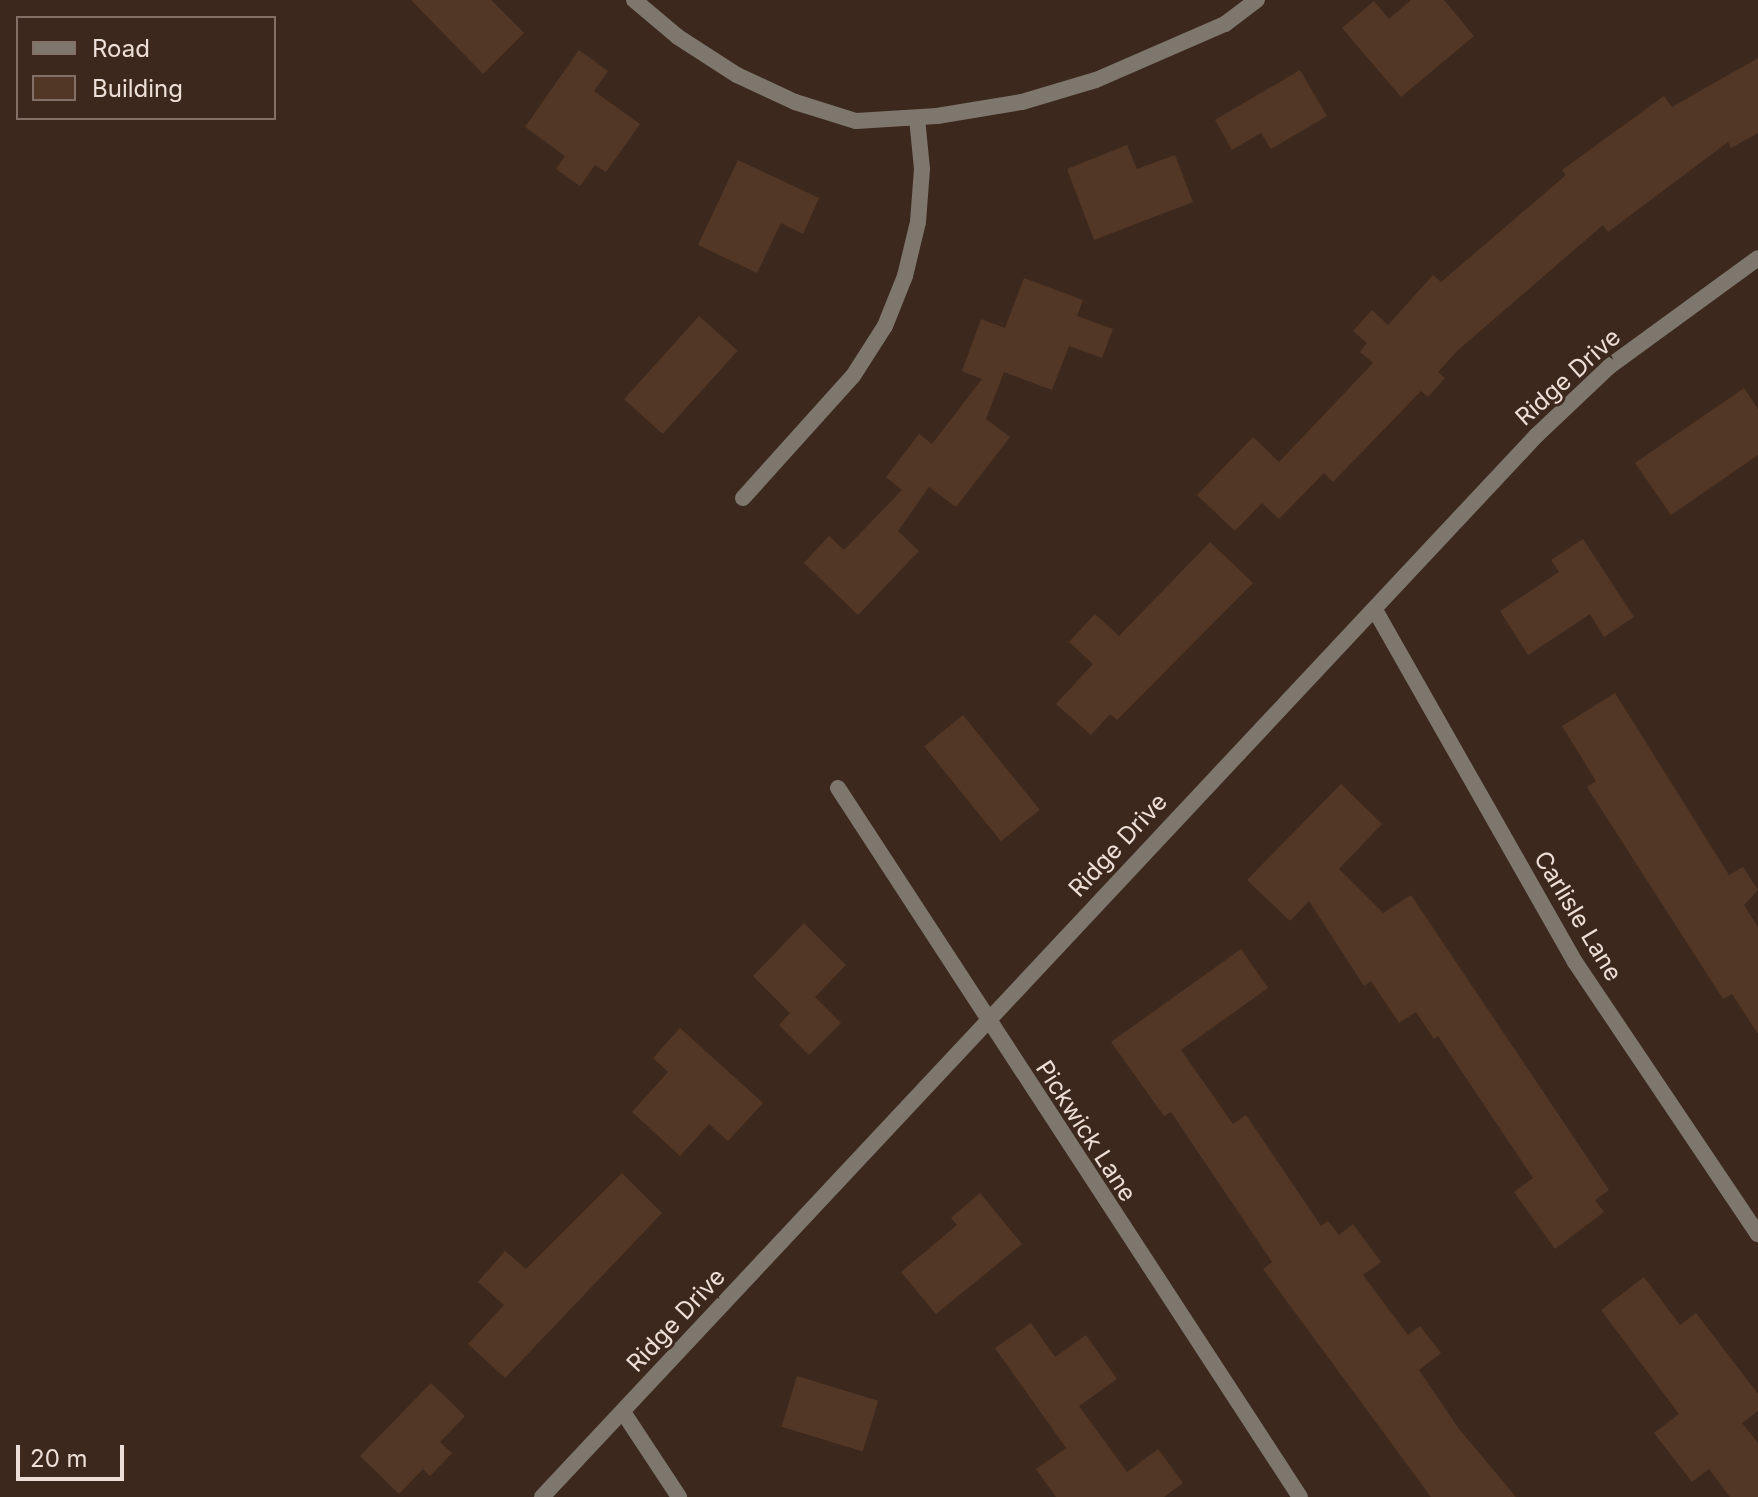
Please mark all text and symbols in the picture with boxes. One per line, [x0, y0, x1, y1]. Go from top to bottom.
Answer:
legend [16, 16, 276, 120]
text: Road [92, 34, 150, 63]
text: Building [92, 74, 183, 103]
street label: Ridge Drive [1510, 322, 1626, 432]
street label: Ridge Drive [1063, 787, 1173, 903]
street label: Carlisle Lane [1528, 846, 1628, 986]
street label: Pickwick Lane [1030, 1055, 1142, 1207]
street label: Ridge Drive [621, 1262, 731, 1378]
scale bar [20, 1429, 128, 1479]
text: 20 m [30, 1444, 88, 1473]

